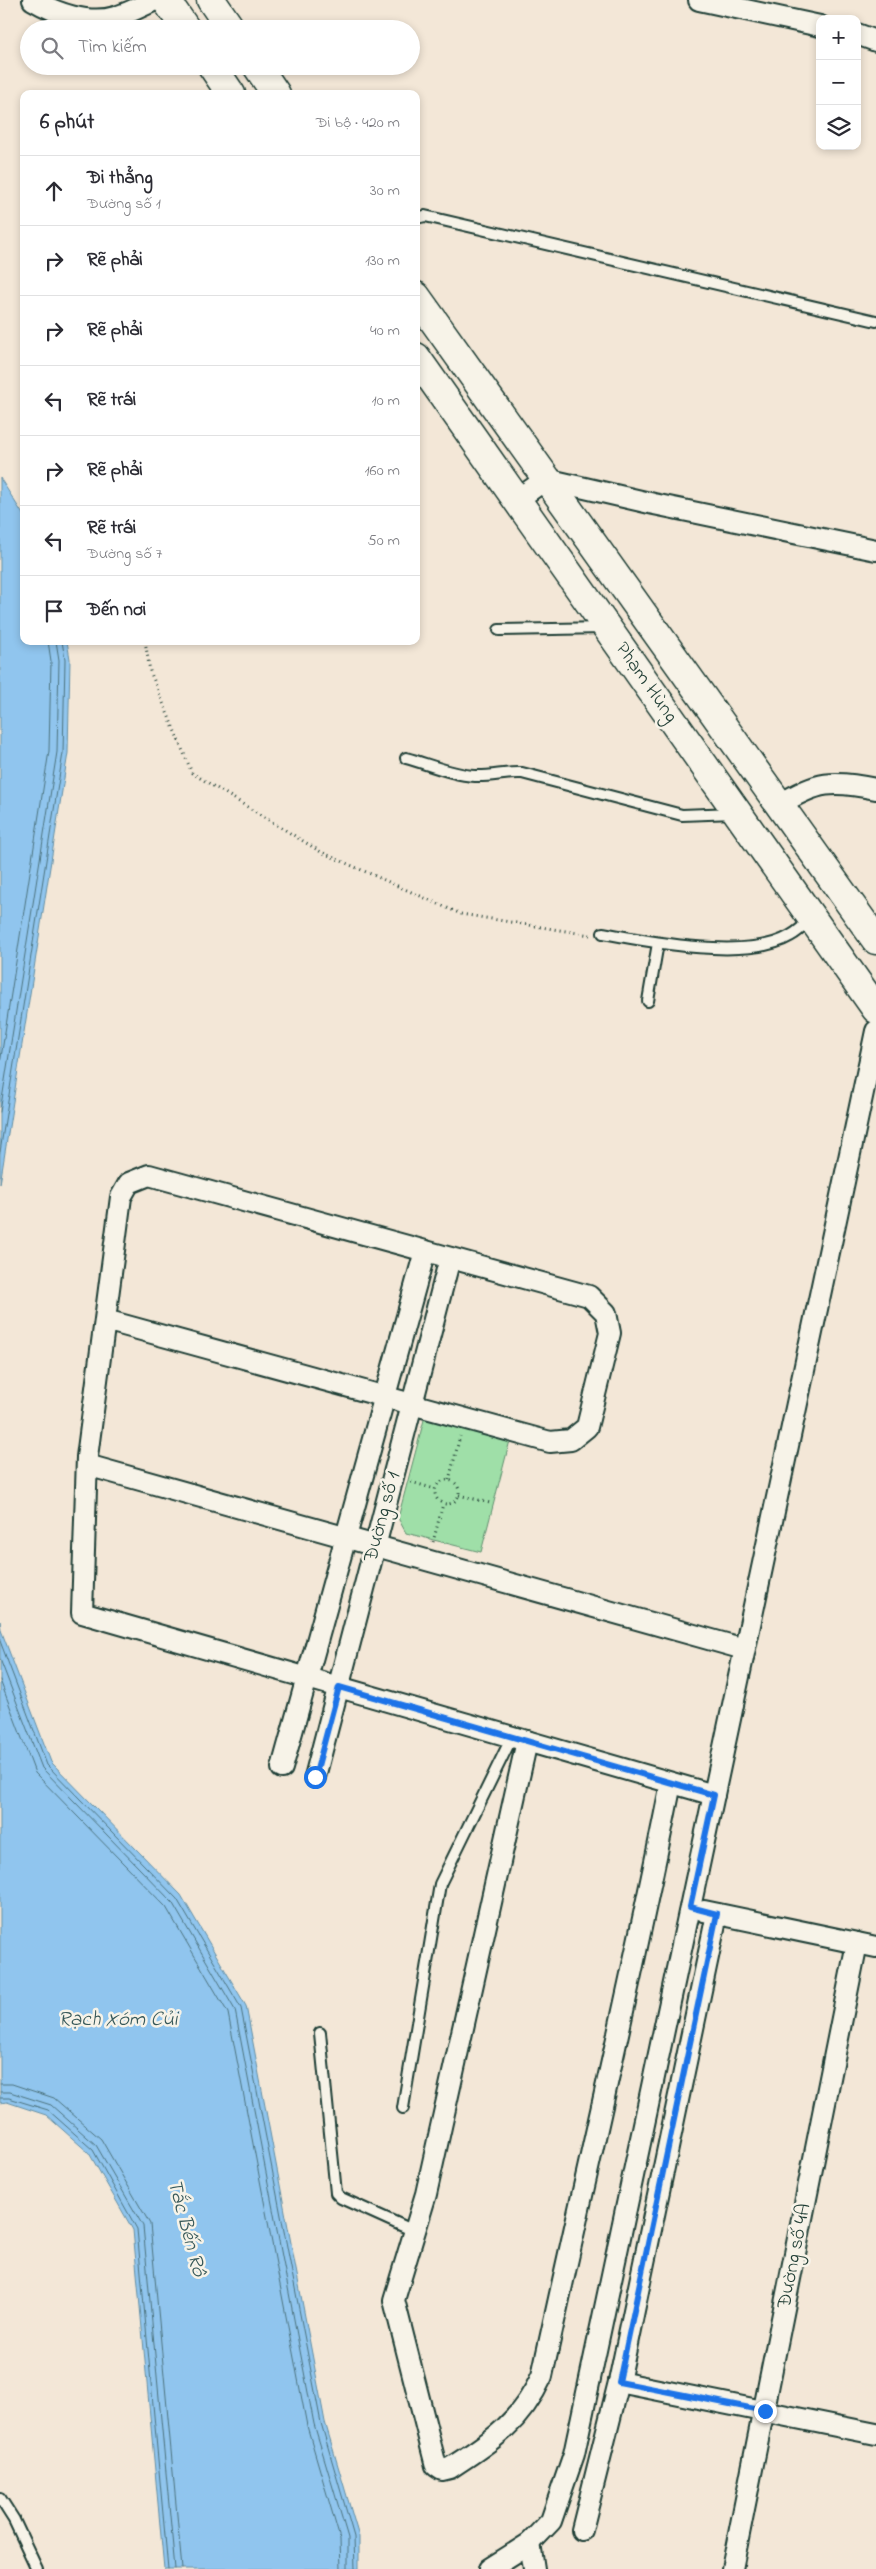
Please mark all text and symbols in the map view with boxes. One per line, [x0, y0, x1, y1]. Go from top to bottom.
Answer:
map controls [816, 15, 861, 150]
button: + [816, 15, 861, 60]
search box [20, 20, 420, 75]
icon: search [38, 34, 66, 62]
text: Tìm kiếm [78, 34, 147, 61]
button: − [816, 60, 861, 105]
button: layers [816, 105, 861, 150]
text: 6 phút [40, 108, 94, 138]
text: Đi bộ · 420 m [316, 111, 400, 135]
text: Đi thẳng [87, 165, 153, 192]
icon: ahead [40, 177, 68, 205]
text: 30 m [370, 179, 400, 203]
text: Đường số 1 [87, 192, 161, 216]
icon: right [40, 247, 68, 275]
text: Rẽ phải [87, 247, 143, 274]
text: 130 m [365, 249, 400, 273]
icon: right [40, 317, 68, 345]
text: Rẽ phải [87, 317, 143, 344]
text: 40 m [370, 319, 400, 343]
icon: left [40, 387, 68, 415]
text: Rẽ trái [87, 387, 136, 414]
text: 10 m [372, 389, 400, 413]
icon: right [40, 457, 68, 485]
text: Rẽ phải [87, 457, 143, 484]
text: 160 m [365, 459, 400, 483]
text: Rẽ trái [87, 515, 136, 542]
icon: left [40, 527, 68, 555]
text: 50 m [368, 529, 400, 553]
text: Đường số 7 [87, 542, 162, 566]
icon: arrive [40, 597, 68, 625]
text: Đến nơi [87, 597, 146, 624]
street label: Phạm Hùng [607, 637, 685, 730]
street label: Đường số 1 [357, 1469, 410, 1567]
route start [304, 1766, 327, 1789]
water label: Rạch Xóm Củi [58, 2005, 180, 2035]
water label: Tắc Bến Rô [159, 2176, 214, 2281]
street label: Đường số 4A [770, 2201, 820, 2312]
route end [754, 2400, 777, 2423]

